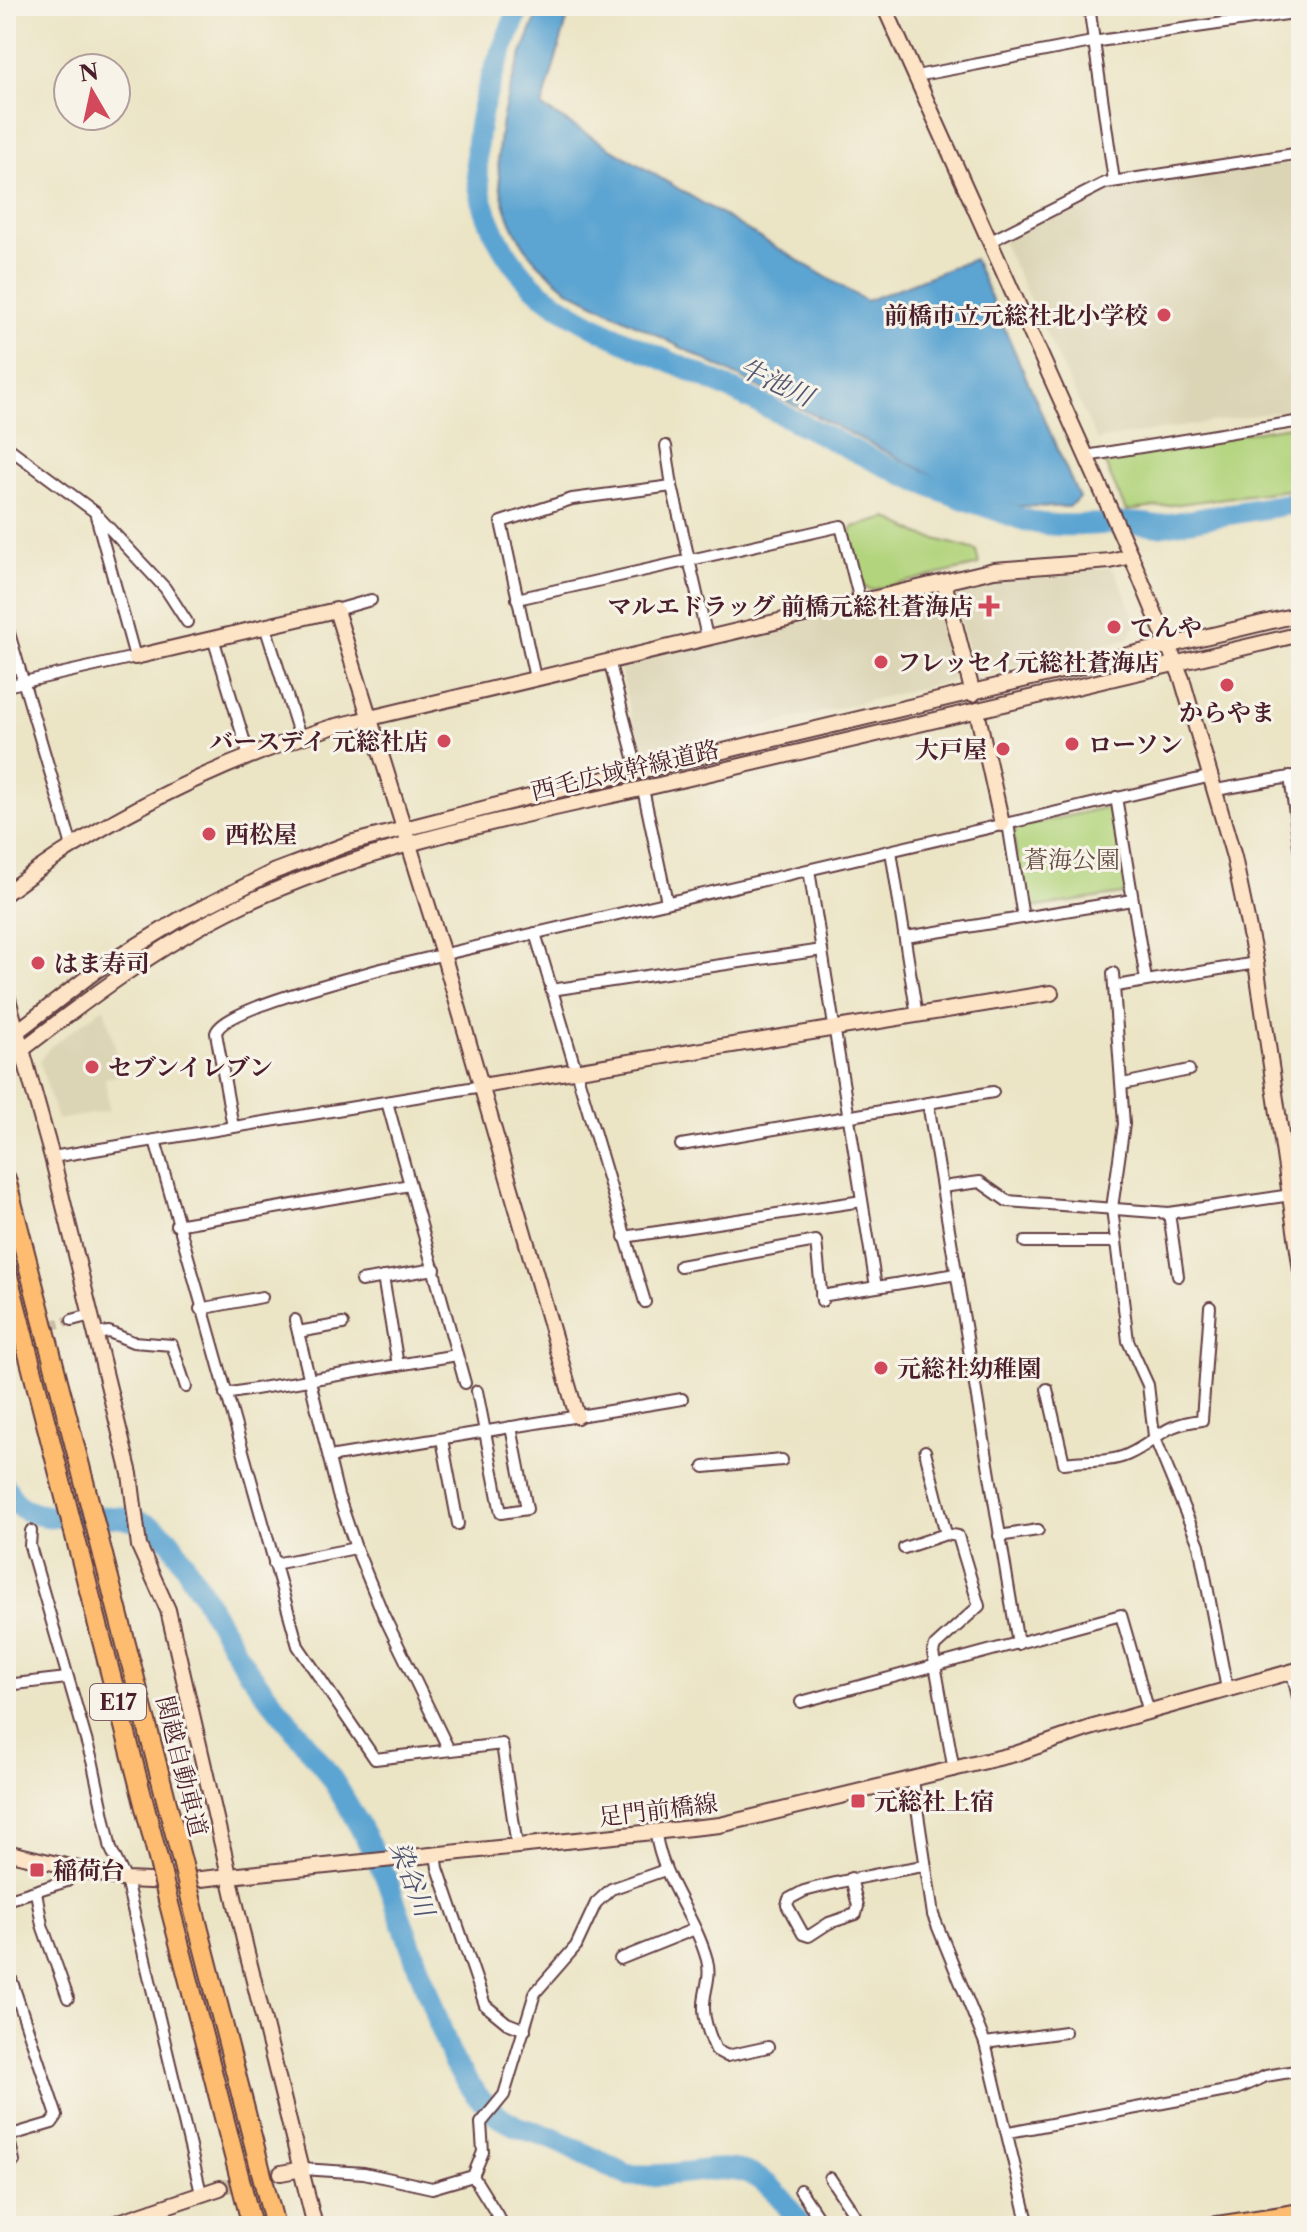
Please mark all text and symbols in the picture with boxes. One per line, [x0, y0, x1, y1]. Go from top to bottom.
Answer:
north arrow [52, 52, 132, 132]
text: N [77, 58, 101, 88]
place label: 前橋市立元総社北小学校 [884, 301, 1148, 330]
marker: 前橋市立元総社北小学校 [1155, 306, 1173, 324]
water label: 牛池川 [734, 351, 821, 414]
place label: マルエドラッグ 前橋元総社蒼海店 [607, 592, 973, 621]
marker: マルエドラッグ 前橋元総社蒼海店 [980, 597, 998, 615]
place label: てんや [1130, 613, 1202, 642]
marker: てんや [1105, 618, 1123, 636]
place label: フレッセイ元総社蒼海店 [897, 648, 1159, 677]
marker: フレッセイ元総社蒼海店 [872, 653, 890, 671]
marker: からやま [1218, 676, 1236, 694]
place label: からやま [1179, 698, 1275, 727]
place label: バースデイ 元総社店 [209, 727, 428, 756]
place label: ローソン [1088, 730, 1183, 759]
marker: バースデイ 元総社店 [435, 732, 453, 750]
street label: 西毛広域幹線道路 [528, 734, 722, 806]
place label: 大戸屋 [915, 735, 987, 764]
marker: ローソン [1063, 735, 1081, 753]
marker: 大戸屋 [994, 740, 1012, 758]
place label: 西松屋 [225, 820, 297, 849]
marker: 西松屋 [200, 825, 218, 843]
park label: 蒼海公園 [1024, 845, 1120, 874]
place label: はま寿司 [54, 949, 150, 978]
marker: はま寿司 [29, 954, 47, 972]
place label: セブンイレブン [108, 1053, 273, 1082]
marker: セブンイレブン [83, 1058, 101, 1076]
place label: 元総社幼稚園 [897, 1354, 1041, 1383]
marker: 元総社幼稚園 [872, 1359, 890, 1377]
road number: E17 [90, 1684, 146, 1720]
street label: 関越自動車道 [151, 1693, 213, 1839]
place label: 元総社上宿 [874, 1787, 994, 1816]
street label: 足門前橋線 [597, 1788, 719, 1832]
marker: 元総社上宿 [849, 1792, 867, 1810]
water label: 染谷川 [383, 1837, 442, 1924]
place label: 稲荷台 [53, 1856, 125, 1885]
marker: 稲荷台 [28, 1861, 46, 1879]

